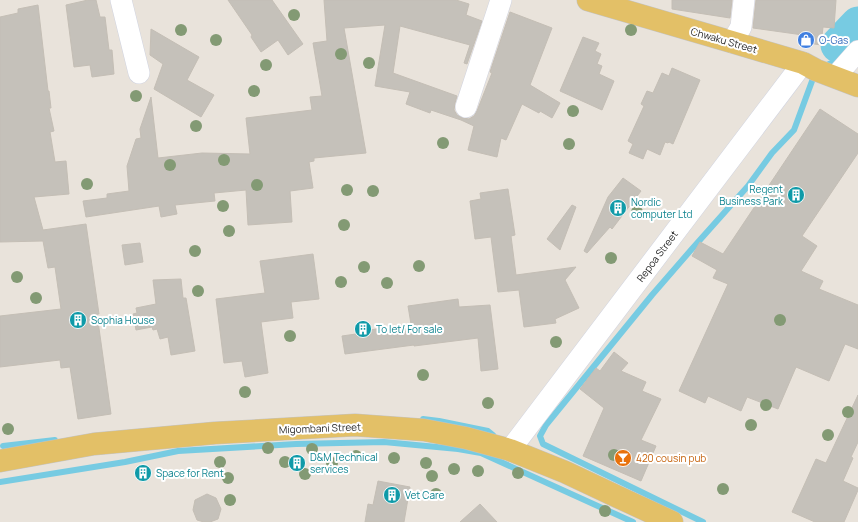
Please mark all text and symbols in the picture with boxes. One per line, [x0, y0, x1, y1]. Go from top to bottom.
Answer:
street label: Chwaku Street [689, 24, 759, 56]
shop icon: O-Gas [796, 30, 816, 50]
place label: O-Gas [819, 33, 848, 47]
place label: Regent Business Park [719, 182, 784, 208]
building icon: Regent Business Park [786, 185, 806, 205]
place label: Nordic computer Ltd [631, 195, 693, 221]
building icon: Nordic computer Ltd [608, 198, 628, 218]
street label: Repoa Street [633, 228, 681, 284]
building icon: Sophia House [68, 310, 88, 330]
place label: Sophia House [91, 313, 155, 327]
building icon: To let/ For sale [353, 319, 373, 339]
place label: To let/ For sale [376, 322, 443, 336]
street label: Migombani Street [279, 420, 361, 436]
bar icon: 420 cousin pub [613, 448, 633, 468]
place label: D&M Technical services [310, 450, 378, 476]
place label: 420 cousin pub [636, 451, 706, 465]
building icon: D&M Technical services [287, 453, 307, 473]
building icon: Space for Rent [133, 463, 153, 483]
place label: Space for Rent [156, 466, 224, 480]
building icon: Vet Care [382, 485, 402, 505]
place label: Vet Care [405, 488, 445, 502]

